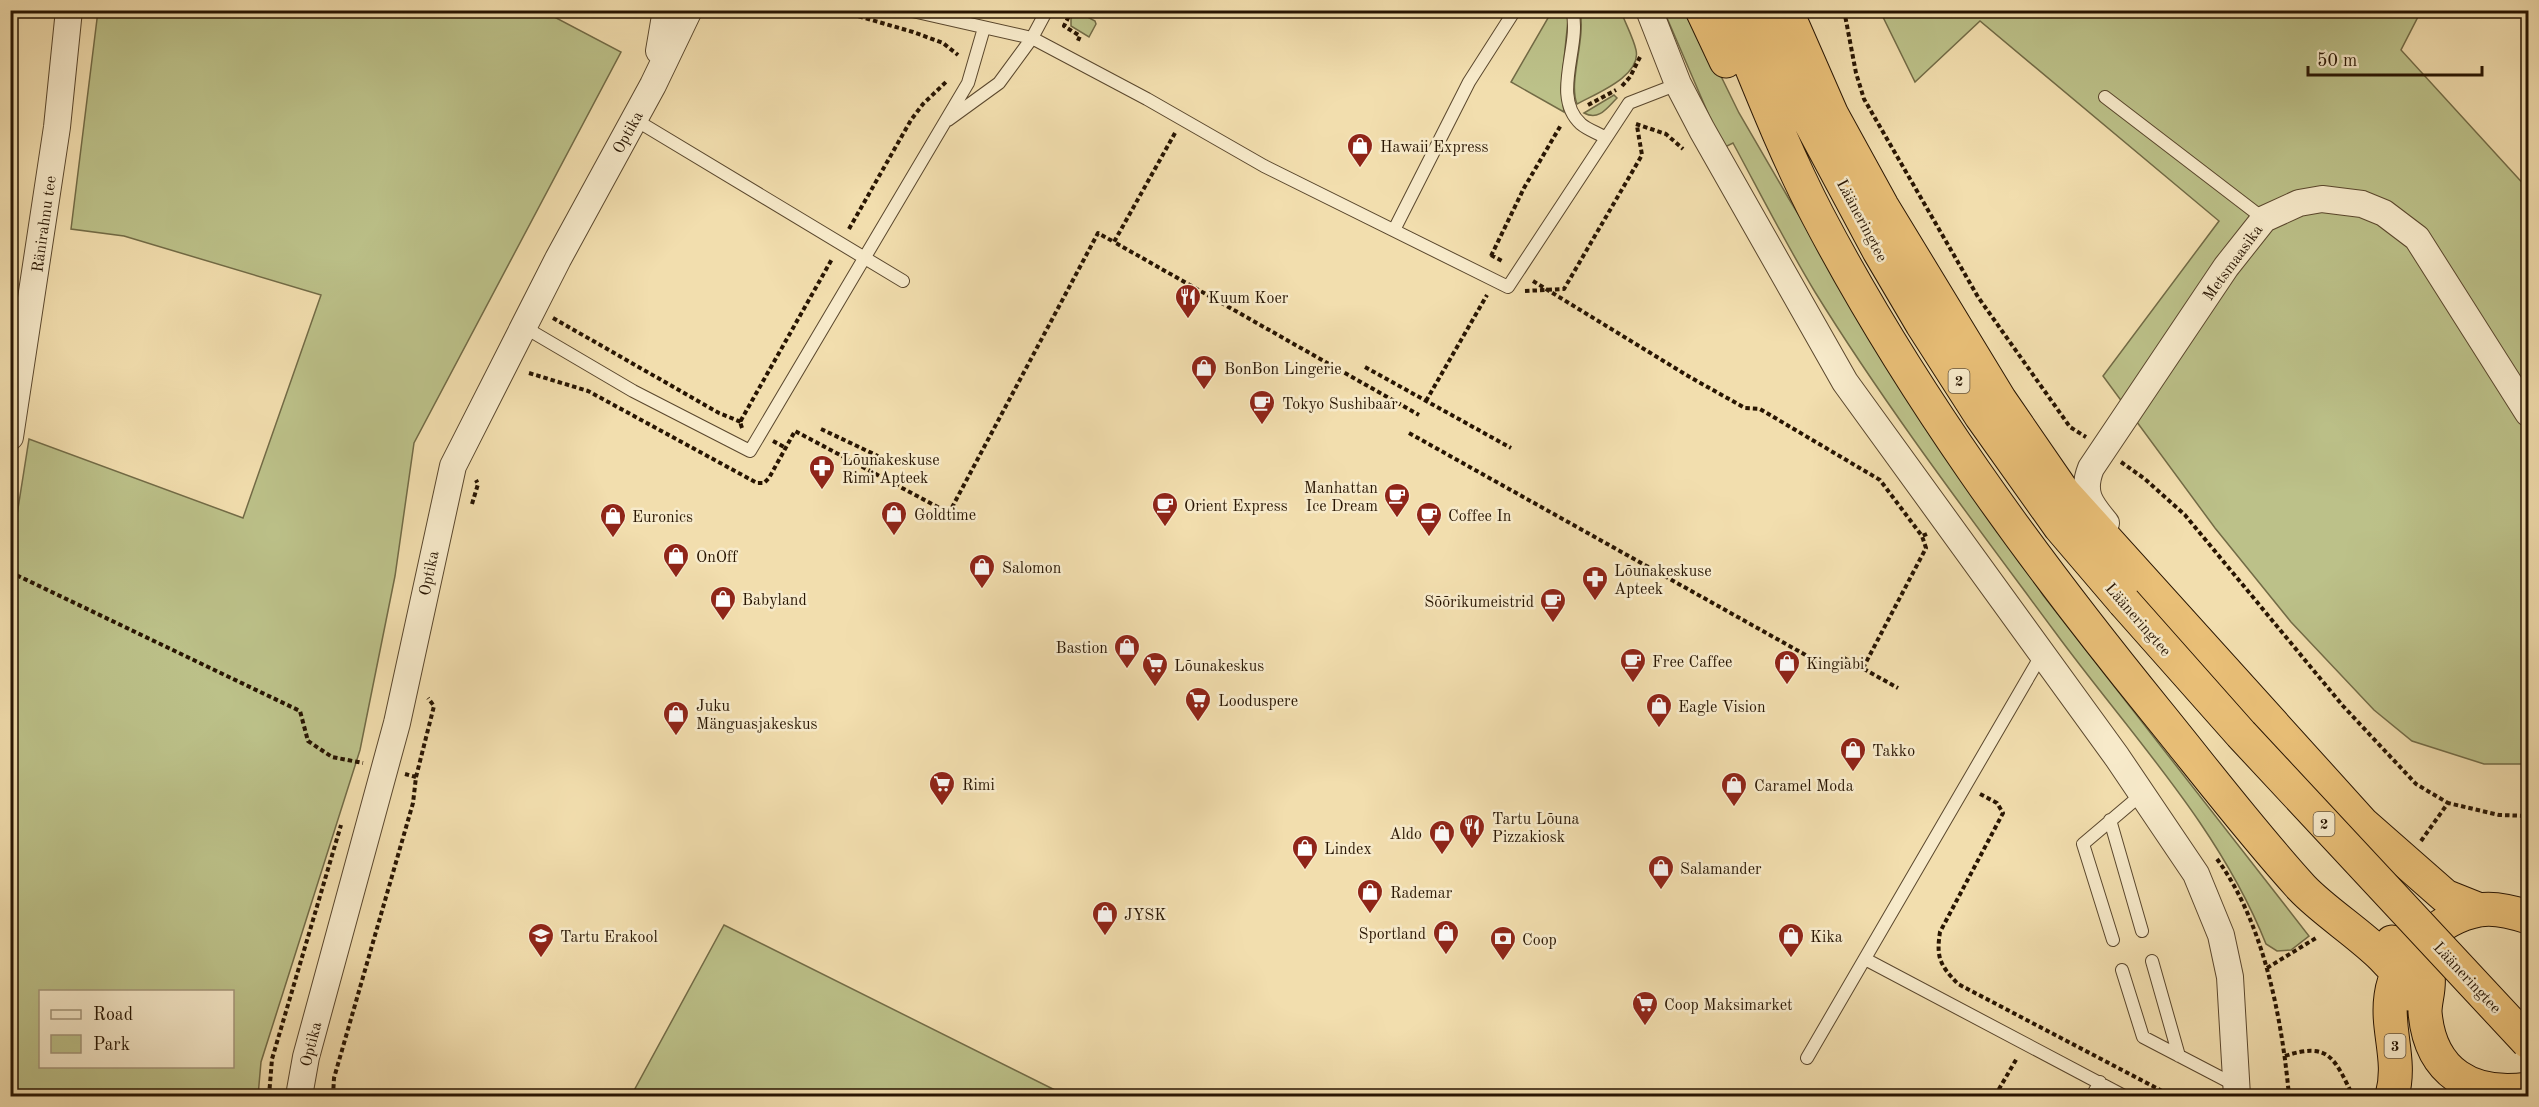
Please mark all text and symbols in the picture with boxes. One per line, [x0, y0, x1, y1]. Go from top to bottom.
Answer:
scale bar [2308, 39, 2482, 77]
text: 50 m [2317, 52, 2357, 70]
street label: Optika [611, 109, 647, 157]
shop icon: Hawaii Express [1345, 131, 1375, 169]
place label: Hawaii Express [1380, 140, 1489, 156]
street label: Ränirahnu tee [30, 175, 60, 274]
street label: Lääneringtee [1833, 177, 1890, 265]
street label: Metsmaasika [2201, 222, 2266, 304]
restaurant icon: Kuum Koer [1173, 282, 1203, 320]
place label: Kuum Koer [1208, 291, 1289, 307]
shop icon: BonBon Lingerie [1189, 353, 1219, 391]
place label: BonBon Lingerie [1224, 362, 1342, 378]
road number: 2 [1948, 369, 1970, 393]
cafe icon: Tokyo Sushibaar [1247, 388, 1277, 426]
place label: Tokyo Sushibaar [1282, 397, 1398, 413]
pharmacy icon: Lõunakeskuse Rimi Apteek [807, 453, 837, 491]
place label: Lõunakeskuse Rimi Apteek [842, 453, 940, 487]
place label: Manhattan Ice Dream [1304, 481, 1378, 515]
cafe icon: Manhattan Ice Dream [1382, 481, 1412, 519]
cafe icon: Orient Express [1150, 490, 1180, 528]
shop icon: Goldtime [879, 499, 909, 537]
place label: Orient Express [1184, 499, 1288, 515]
cafe icon: Coffee In [1414, 500, 1444, 538]
shop icon: Euronics [598, 501, 628, 539]
place label: Goldtime [914, 508, 976, 524]
place label: Coffee In [1448, 509, 1512, 525]
place label: Euronics [632, 510, 693, 526]
shop icon: OnOff [661, 541, 691, 579]
street label: Optika [417, 549, 443, 597]
place label: OnOff [696, 550, 738, 566]
shop icon: Salomon [967, 552, 997, 590]
place label: Salomon [1002, 561, 1062, 577]
pharmacy icon: Lõunakeskuse Apteek [1580, 564, 1610, 602]
place label: Lõunakeskuse Apteek [1614, 564, 1712, 598]
street label: Lääneringtee [2102, 581, 2173, 660]
shop icon: Babyland [708, 584, 738, 622]
cafe icon: Sõõrikumeistrid [1538, 586, 1568, 624]
place label: Babyland [742, 593, 807, 609]
place label: Sõõrikumeistrid [1424, 595, 1534, 611]
shop icon: Bastion [1112, 632, 1142, 670]
place label: Bastion [1056, 641, 1108, 657]
cafe icon: Free Caffee [1618, 646, 1648, 684]
shop icon: Kingiabi [1772, 648, 1802, 686]
supermarket icon: Lõunakeskus [1140, 650, 1170, 688]
place label: Free Caffee [1652, 655, 1732, 671]
place label: Kingiabi [1806, 657, 1864, 673]
place label: Lõunakeskus [1174, 659, 1264, 675]
supermarket icon: Looduspere [1183, 685, 1213, 723]
shop icon: Eagle Vision [1644, 691, 1674, 729]
place label: Looduspere [1218, 694, 1298, 710]
shop icon: Juku Mänguasjakeskus [661, 699, 691, 737]
place label: Juku Mänguasjakeskus [696, 699, 817, 733]
place label: Eagle Vision [1678, 700, 1766, 716]
shop icon: Takko [1838, 735, 1868, 773]
place label: Takko [1872, 744, 1915, 760]
supermarket icon: Rimi [927, 769, 957, 807]
shop icon: Caramel Moda [1719, 770, 1749, 808]
place label: Rimi [962, 778, 995, 794]
place label: Caramel Moda [1754, 779, 1854, 795]
restaurant icon: Tartu Lõuna Pizzakiosk [1457, 812, 1487, 850]
place label: Tartu Lõuna Pizzakiosk [1492, 812, 1580, 846]
road number: 2 [2314, 812, 2334, 836]
shop icon: Aldo [1427, 818, 1457, 856]
place label: Aldo [1389, 827, 1422, 843]
shop icon: Lindex [1290, 833, 1320, 871]
place label: Lindex [1324, 842, 1372, 858]
shop icon: Salamander [1646, 853, 1676, 891]
place label: Salamander [1680, 862, 1762, 878]
shop icon: Rademar [1355, 877, 1385, 915]
place label: Rademar [1390, 886, 1453, 902]
shop icon: JYSK [1090, 899, 1120, 937]
place label: JYSK [1124, 908, 1166, 924]
shop icon: Sportland [1431, 918, 1461, 956]
school or university icon: Tartu Erakool [526, 921, 556, 959]
shop icon: Kika [1776, 921, 1806, 959]
bank icon: Coop [1488, 924, 1518, 962]
place label: Sportland [1358, 927, 1426, 943]
place label: Tartu Erakool [560, 930, 658, 946]
place label: Kika [1810, 930, 1843, 946]
place label: Coop [1522, 933, 1557, 949]
street label: Lääneringtee [2430, 940, 2503, 1017]
supermarket icon: Coop Maksimarket [1630, 989, 1660, 1027]
legend [39, 990, 234, 1068]
place label: Coop Maksimarket [1664, 998, 1793, 1014]
text: Road [93, 1006, 133, 1024]
street label: Optika [299, 1020, 325, 1069]
road number: 3 [2384, 1034, 2406, 1058]
text: Park [93, 1036, 130, 1054]

